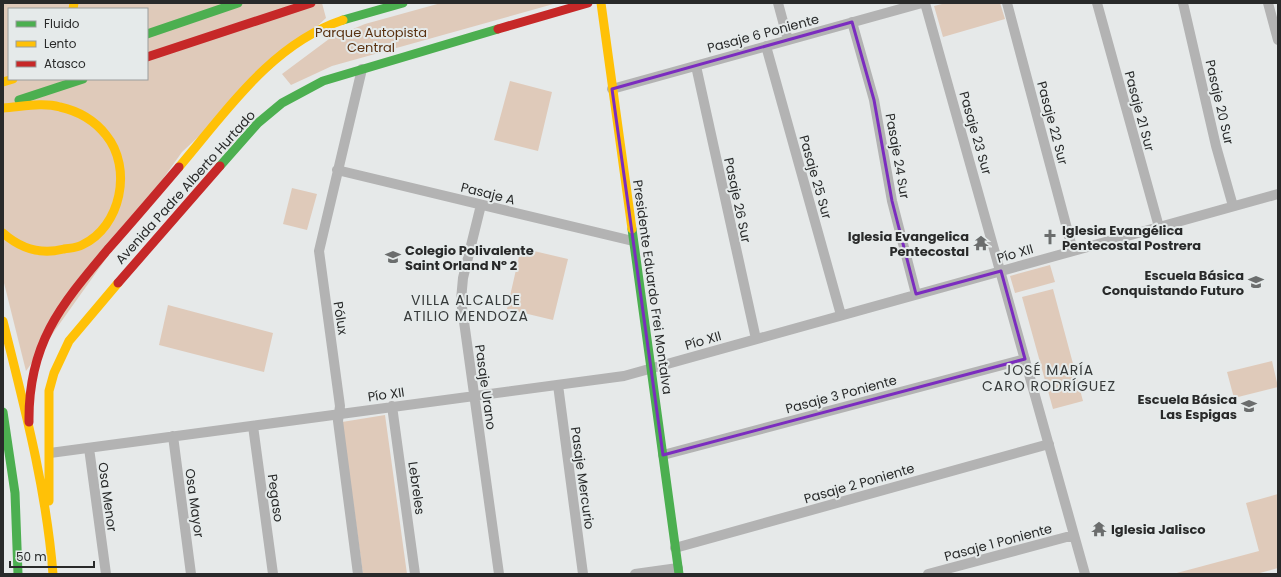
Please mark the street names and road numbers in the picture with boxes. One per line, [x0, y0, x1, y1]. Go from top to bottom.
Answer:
street label: Pasaje 6 Poniente [705, 9, 821, 58]
street label: Pasaje 20 Sur [1201, 58, 1239, 147]
street label: Pasaje 21 Sur [1120, 69, 1159, 154]
street label: Pasaje 22 Sur [1032, 79, 1073, 167]
street label: Pasaje 23 Sur [955, 89, 997, 177]
street label: Avenida Padre Alberto Hurtado [111, 106, 260, 268]
street label: Pasaje 24 Sur [881, 112, 914, 201]
street label: Pasaje 25 Sur [794, 133, 837, 221]
street label: Pasaje 26 Sur [719, 156, 756, 245]
street label: Pasaje A [459, 178, 517, 209]
street label: Presidente Eduardo Frei Montalva [628, 178, 677, 396]
street label: Pío XII [995, 239, 1036, 268]
street label: Pólux [328, 300, 353, 337]
street label: Pío XII [683, 326, 724, 355]
street label: Pasaje Urano [470, 343, 501, 431]
street label: Pasaje 3 Poniente [783, 371, 899, 418]
street label: Pío XII [366, 383, 406, 406]
street label: Pasaje Mercurio [566, 426, 599, 531]
street label: Pasaje 2 Poniente [802, 459, 917, 508]
street label: Lebreles [403, 460, 430, 516]
street label: Osa Menor [93, 461, 122, 533]
street label: Osa Mayor [180, 467, 209, 539]
street label: Pegaso [263, 473, 288, 523]
street label: Pasaje 1 Poniente [942, 519, 1054, 566]

